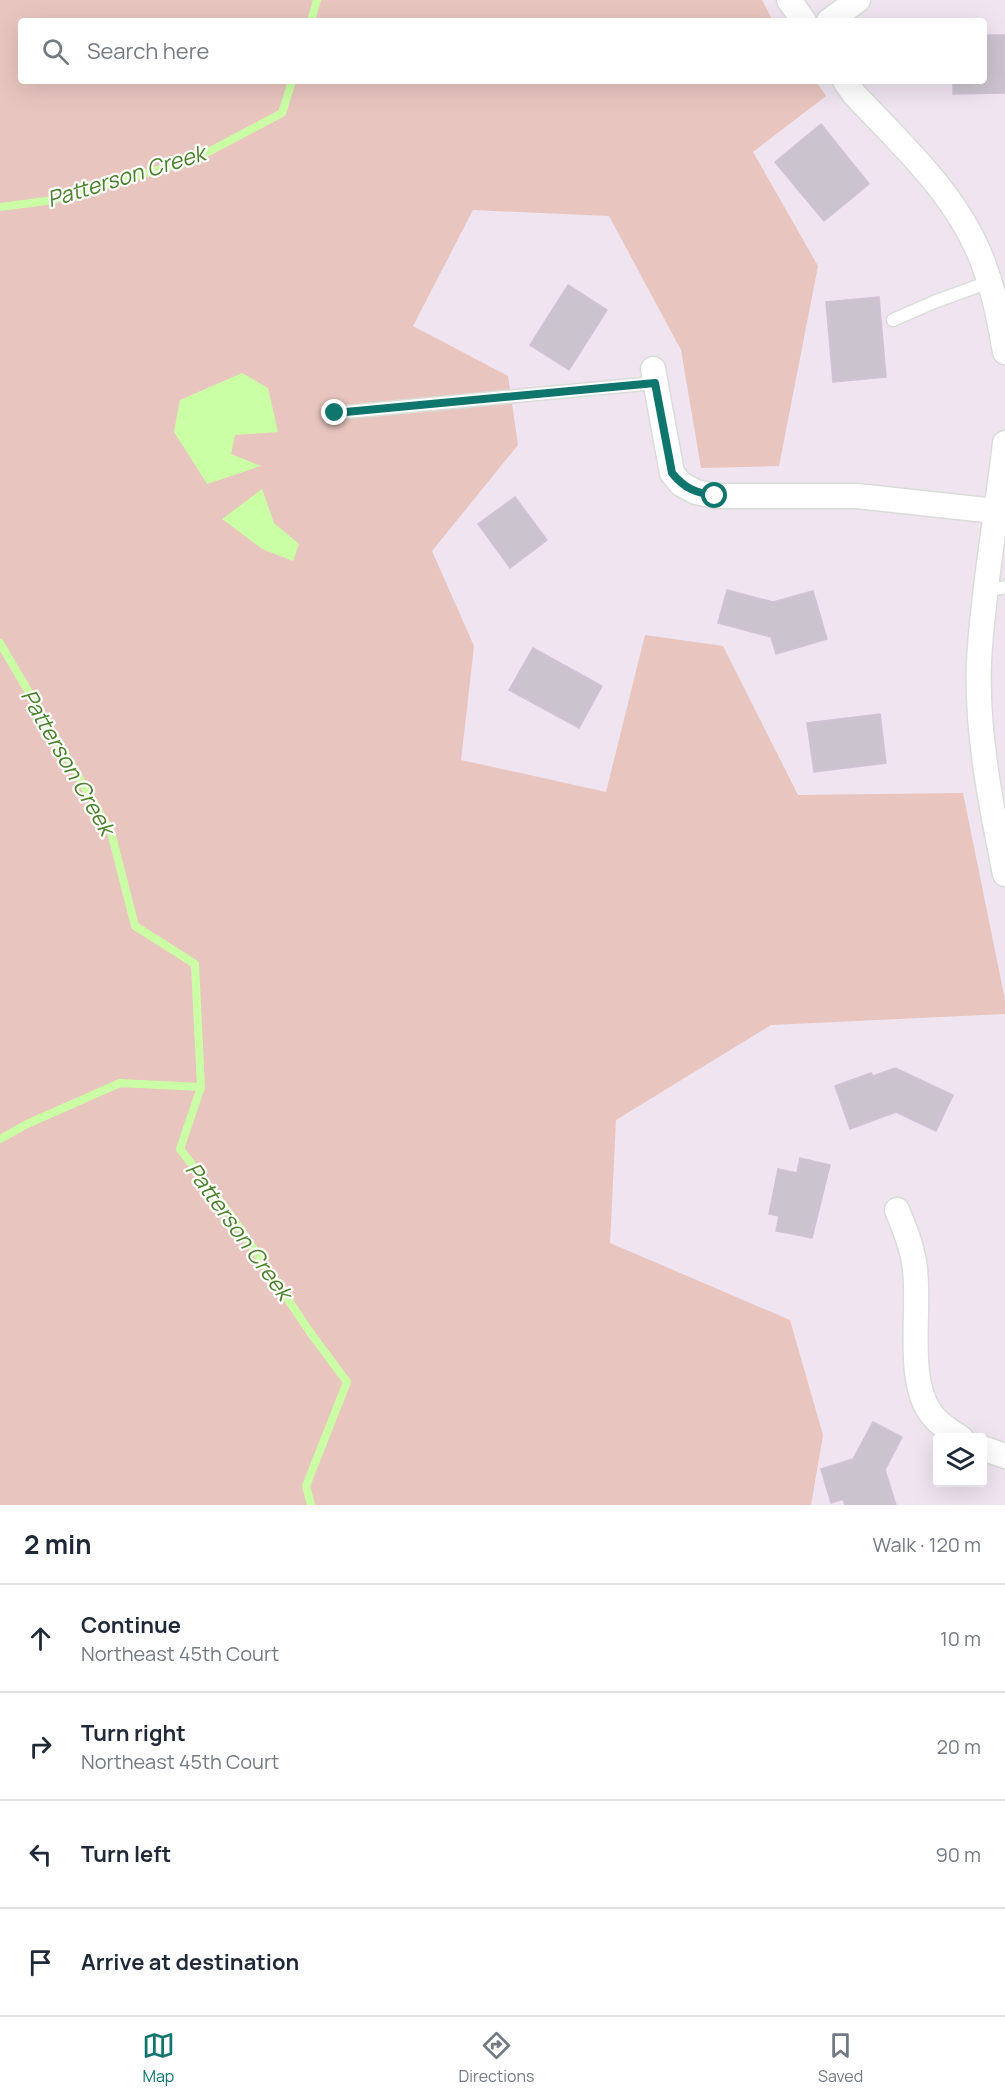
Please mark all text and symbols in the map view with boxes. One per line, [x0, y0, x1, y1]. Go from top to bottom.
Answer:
search box [18, 18, 987, 84]
icon: search [39, 35, 72, 68]
text: Search here [87, 36, 209, 66]
water label: Patterson Creek [43, 137, 212, 214]
route end [321, 399, 347, 425]
route start [701, 482, 727, 508]
water label: Patterson Creek [14, 684, 123, 843]
water label: Patterson Creek [179, 1156, 301, 1309]
map controls [933, 1433, 987, 1487]
button: layers [933, 1433, 987, 1487]
text: 2 min [24, 1526, 92, 1562]
text: Walk · 120 m [873, 1531, 981, 1558]
text: Continue [81, 1610, 181, 1640]
icon: ahead [24, 1622, 57, 1655]
text: 10 m [940, 1625, 981, 1652]
text: Northeast 45th Court [81, 1640, 279, 1667]
text: Turn right [81, 1718, 186, 1748]
icon: right [24, 1730, 57, 1763]
text: 20 m [936, 1733, 981, 1760]
text: Northeast 45th Court [81, 1748, 279, 1775]
icon: left [24, 1838, 57, 1871]
text: Turn left [81, 1839, 171, 1869]
text: 90 m [935, 1841, 981, 1868]
icon: arrive [24, 1946, 57, 1979]
text: Arrive at destination [81, 1947, 299, 1977]
tab: Map [142, 2029, 175, 2087]
tab: Directions [459, 2029, 534, 2087]
tab: Saved [818, 2029, 863, 2087]

